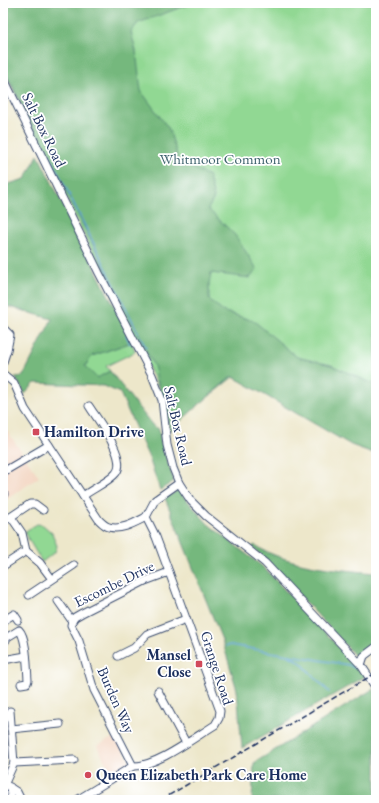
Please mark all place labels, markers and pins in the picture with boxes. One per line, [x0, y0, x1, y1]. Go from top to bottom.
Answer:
place label: Hamilton Drive [44, 422, 144, 441]
marker: Hamilton Drive [31, 427, 41, 437]
place label: Mansel Close [147, 645, 192, 681]
marker: Mansel Close [194, 659, 204, 669]
place label: Queen Elizabeth Park Care Home [96, 765, 307, 784]
marker: Queen Elizabeth Park Care Home [83, 770, 93, 780]

